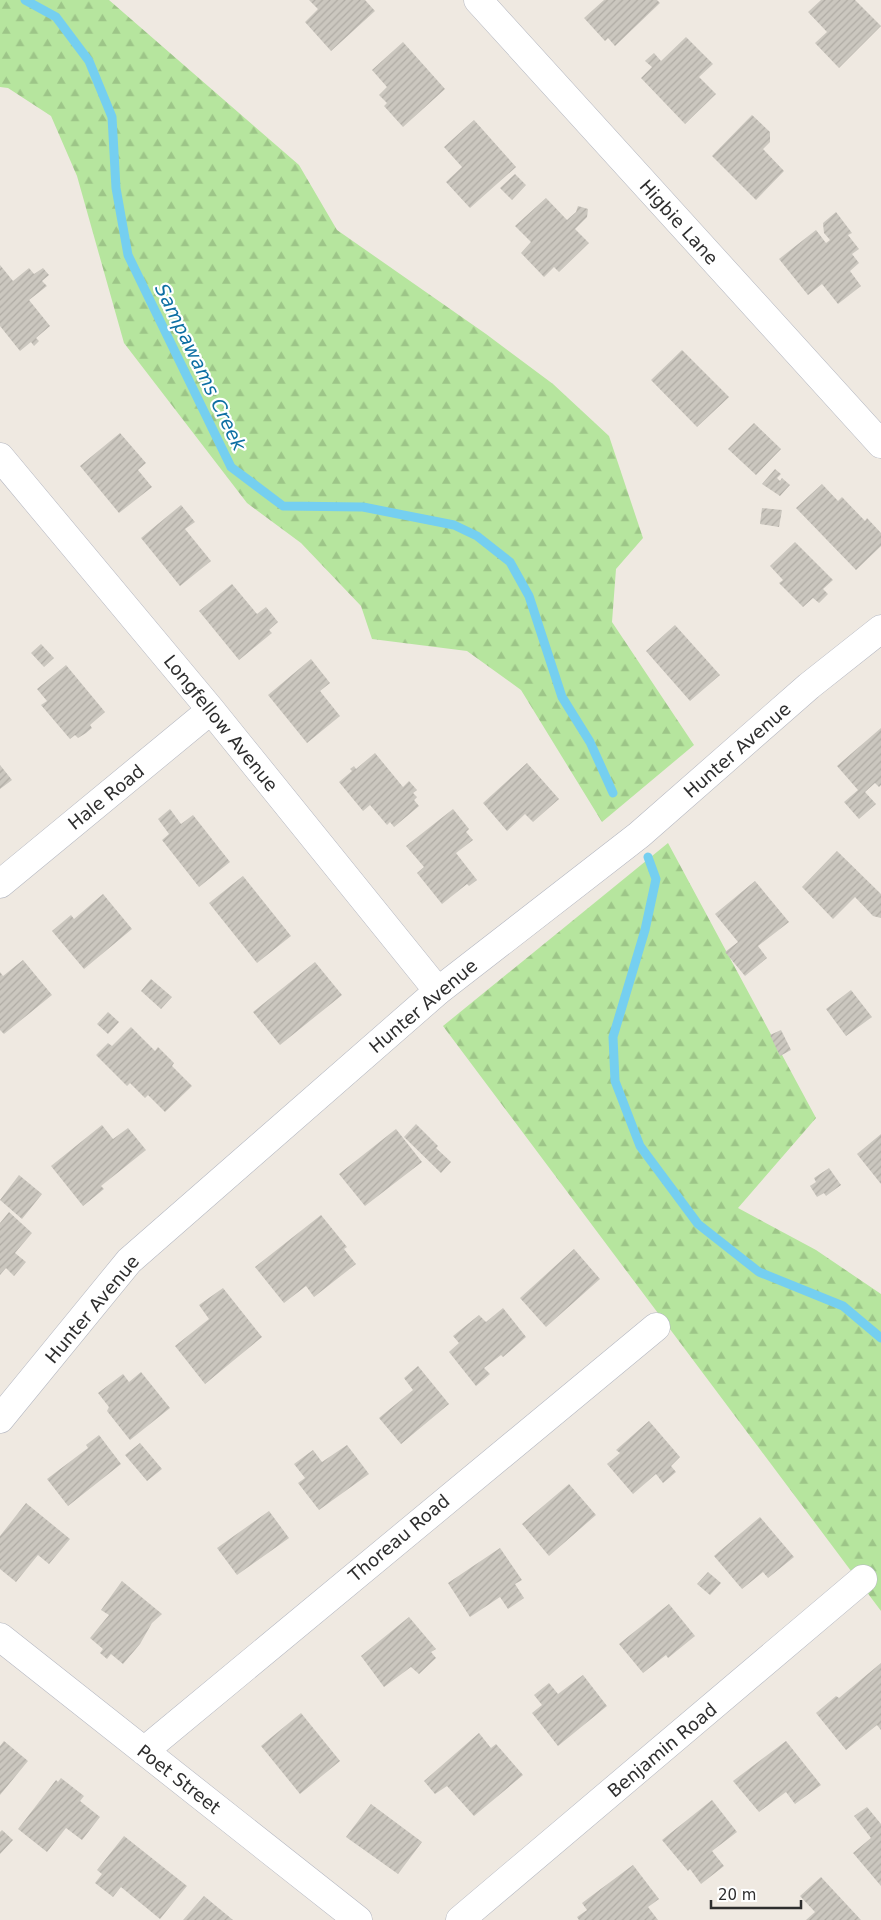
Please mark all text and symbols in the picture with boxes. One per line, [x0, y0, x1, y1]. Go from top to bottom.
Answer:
street label: Higbie Lane [635, 175, 723, 269]
water label: Sampawams Creek [151, 280, 251, 455]
street label: Longfellow Avenue [160, 651, 282, 795]
street label: Hunter Avenue [679, 698, 795, 802]
street label: Hale Road [64, 760, 148, 834]
street label: Hunter Avenue [365, 955, 481, 1057]
street label: Hunter Avenue [41, 1251, 143, 1367]
street label: Thoreau Road [344, 1490, 454, 1587]
street label: Benjamin Road [603, 1698, 721, 1802]
street label: Poet Street [133, 1740, 225, 1818]
scale bar [711, 1878, 801, 1910]
text: 20 m [718, 1886, 756, 1904]

